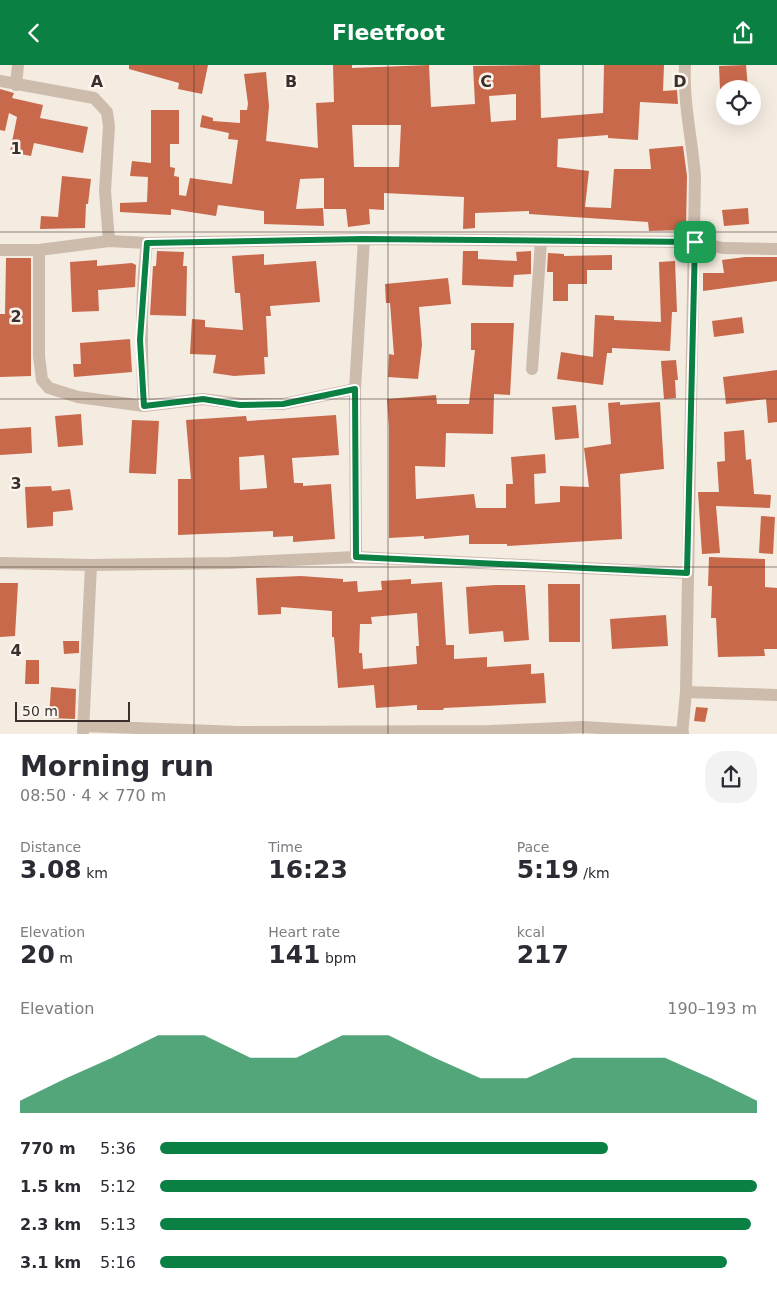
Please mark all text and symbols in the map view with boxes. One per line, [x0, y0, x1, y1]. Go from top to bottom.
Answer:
icon: back [20, 19, 48, 47]
icon: share [729, 19, 757, 47]
text: Fleetfoot [332, 20, 445, 45]
text: A [91, 72, 104, 91]
text: B [285, 72, 297, 91]
text: C [480, 72, 492, 91]
text: D [673, 72, 687, 91]
map controls [716, 80, 761, 125]
button: locate [716, 80, 761, 125]
text: 1 [10, 139, 22, 158]
pin [674, 221, 716, 263]
icon: arrive [681, 228, 709, 256]
text: 2 [10, 307, 22, 326]
text: 3 [10, 474, 22, 493]
text: 4 [10, 641, 22, 660]
scale bar [15, 699, 130, 722]
text: 50 m [22, 703, 58, 719]
text: Morning run [20, 750, 214, 783]
button: share [705, 751, 757, 803]
text: 08:50 · 4 × 770 m [20, 786, 166, 805]
text: Distance [20, 839, 81, 855]
text: Time [268, 839, 303, 855]
text: Pace [517, 839, 549, 855]
text: 3.08 [20, 855, 82, 884]
text: 16:23 [268, 855, 348, 884]
text: 5:19 [517, 855, 579, 884]
text: km [82, 865, 108, 881]
text: /km [579, 865, 610, 881]
text: Elevation [20, 924, 85, 940]
text: Heart rate [268, 924, 340, 940]
text: kcal [517, 924, 545, 940]
text: 20 [20, 940, 55, 969]
text: 141 [268, 940, 321, 969]
text: 217 [517, 940, 569, 969]
text: m [55, 950, 73, 966]
text: bpm [321, 950, 356, 966]
text: Elevation [20, 999, 94, 1018]
text: 190–193 m [667, 999, 757, 1018]
text: 770 m [20, 1139, 76, 1158]
text: 5:36 [100, 1139, 136, 1158]
text: 1.5 km [20, 1177, 81, 1196]
text: 5:12 [100, 1177, 136, 1196]
text: 2.3 km [20, 1215, 81, 1234]
text: 5:13 [100, 1215, 136, 1234]
text: 3.1 km [20, 1253, 81, 1272]
text: 5:16 [100, 1253, 136, 1272]

